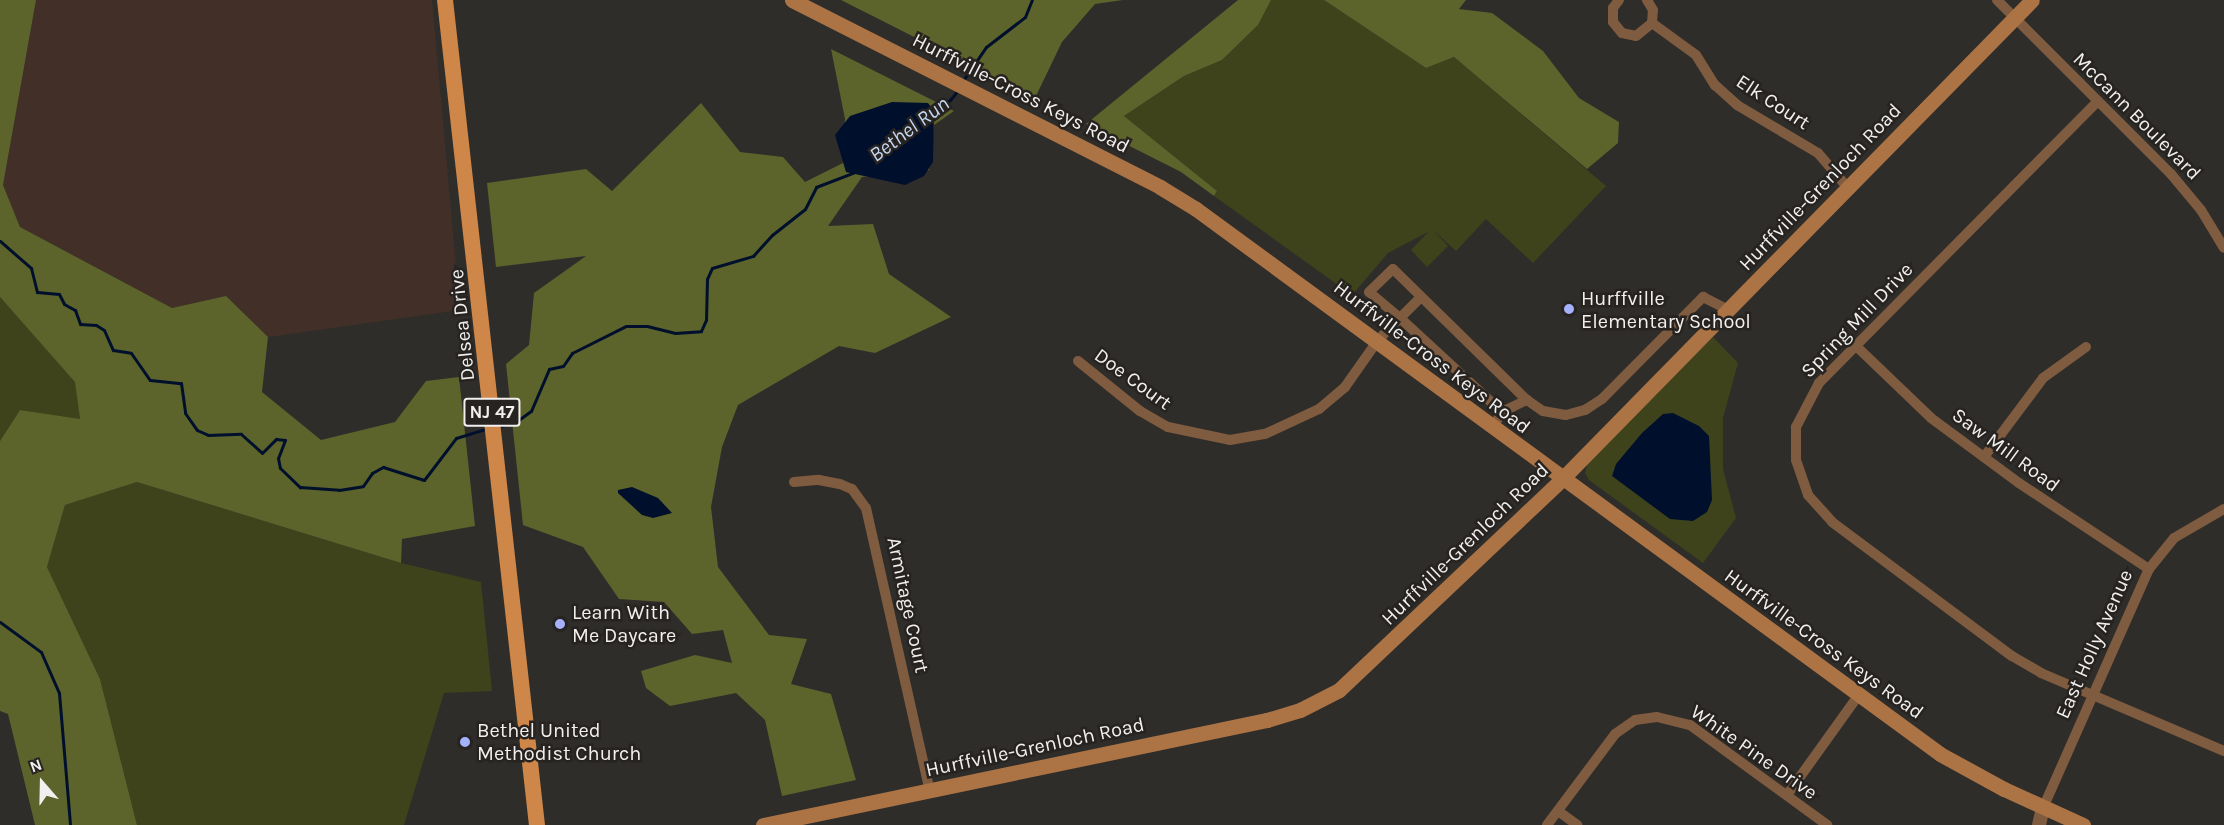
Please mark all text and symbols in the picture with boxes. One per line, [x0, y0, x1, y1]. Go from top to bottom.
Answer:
street label: Hurffville-Cross Keys Road [909, 28, 1133, 158]
street label: McCann Boulevard [2068, 47, 2206, 185]
street label: Elk Court [1732, 69, 1814, 135]
water label: Bethel Run [864, 91, 954, 167]
street label: Hurffville-Grenloch Road [1734, 98, 1906, 276]
street label: Spring Mill Drive [1796, 257, 1918, 383]
street label: Delsea Drive [444, 268, 480, 382]
street label: Hurffville-Cross Keys Road [1329, 275, 1535, 439]
place label: Hurffville Elementary School [1581, 286, 1751, 333]
marker: Hurffville Elementary School [1562, 302, 1576, 316]
street label: Doe Court [1090, 343, 1176, 415]
road number: NJ 47 [462, 397, 522, 427]
street label: Saw Mill Road [1947, 403, 2065, 497]
street label: Hurffville-Grenloch Road [1376, 458, 1554, 630]
street label: Armitage Court [882, 535, 934, 675]
street label: Hurffville-Cross Keys Road [1720, 564, 1928, 724]
street label: East Holly Avenue [2050, 566, 2138, 722]
place label: Learn With Me Daycare [572, 600, 676, 647]
marker: Learn With Me Daycare [553, 617, 567, 631]
street label: White Pine Drive [1686, 699, 1822, 805]
street label: Hurffville-Grenloch Road [923, 712, 1147, 782]
place label: Bethel United Methodist Church [477, 718, 641, 765]
marker: Bethel United Methodist Church [458, 735, 472, 749]
north arrow [12, 753, 72, 813]
text: N [27, 755, 44, 777]

